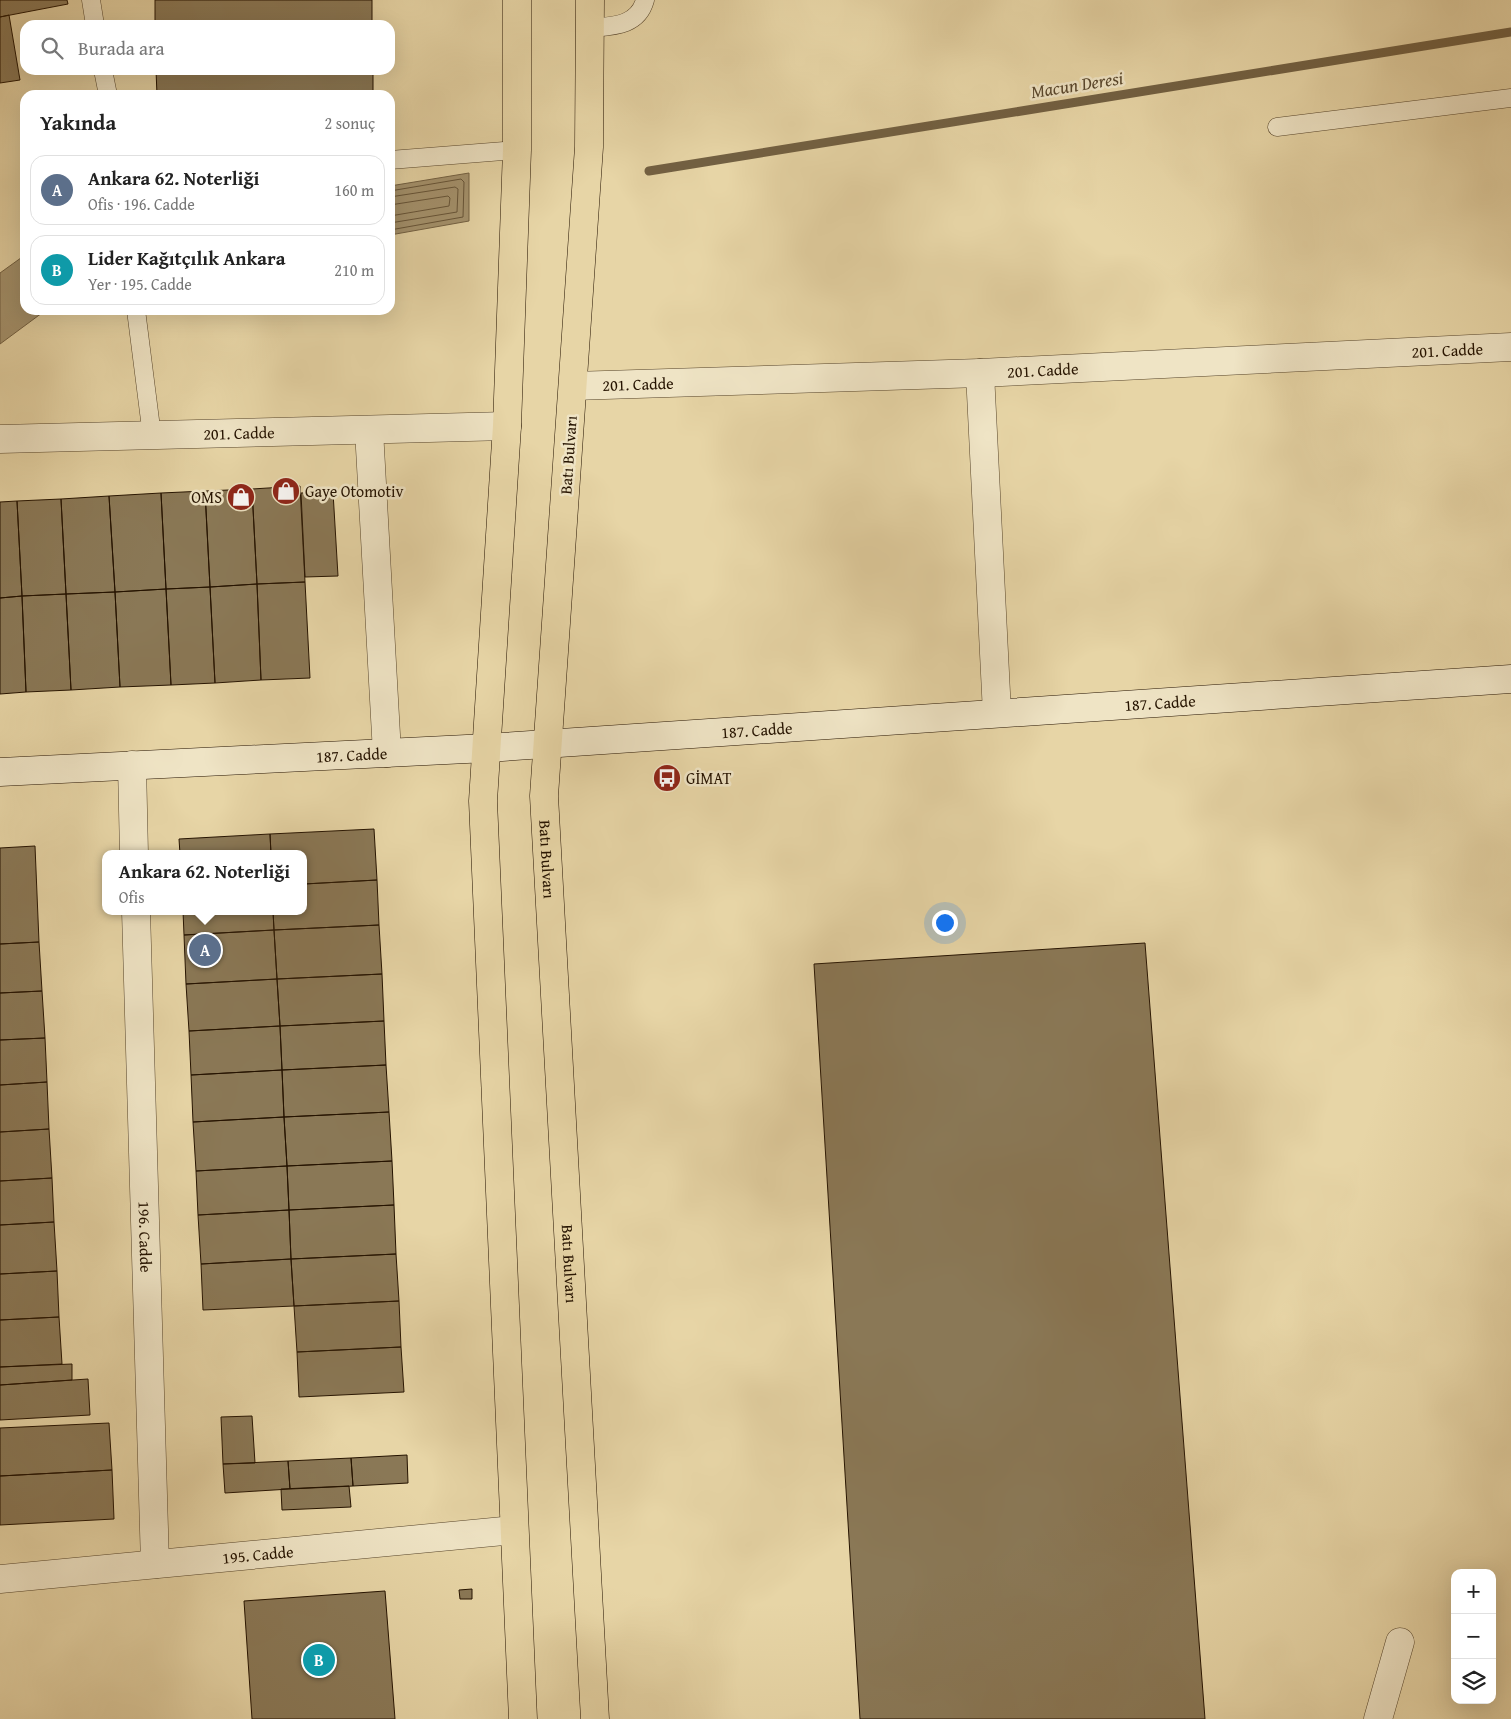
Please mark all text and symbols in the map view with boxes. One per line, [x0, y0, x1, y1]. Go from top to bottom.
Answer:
search box [20, 20, 395, 75]
icon: search [38, 34, 66, 62]
text: Burada ara [78, 34, 165, 62]
water label: Macun Deresi [1029, 64, 1125, 105]
text: Yakında [40, 107, 116, 138]
text: 2 sonuç [325, 111, 375, 135]
text: Ankara 62. Noterliği [88, 164, 259, 192]
text: A [52, 178, 62, 202]
text: 160 m [334, 178, 374, 202]
text: Ofis · 196. Cadde [88, 192, 195, 216]
text: Lider Kağıtçılık Ankara [88, 244, 285, 272]
text: B [52, 258, 62, 282]
text: 210 m [334, 258, 374, 282]
text: Yer · 195. Cadde [88, 272, 192, 296]
street label: 201. Cadde [1411, 336, 1483, 364]
street label: 201. Cadde [1006, 356, 1079, 384]
street label: 201. Cadde [602, 371, 674, 397]
street label: Batı Bulvarı [553, 414, 583, 495]
street label: 201. Cadde [203, 420, 275, 446]
shop icon: Gaye Otomotiv [271, 476, 301, 506]
place label: Gaye Otomotiv [305, 479, 404, 503]
shop icon: OMS [226, 482, 256, 512]
place label: OMS [191, 485, 222, 509]
street label: 187. Cadde [1123, 688, 1196, 717]
street label: 187. Cadde [720, 715, 793, 744]
street label: 187. Cadde [315, 741, 388, 768]
bus stop icon: GİMAT [652, 763, 682, 793]
place label: GİMAT [686, 766, 731, 790]
street label: Batı Bulvarı [533, 819, 562, 900]
popup [102, 850, 307, 915]
text: Ankara 62. Noterliği [119, 857, 290, 885]
text: Ofis [119, 885, 145, 909]
your location [932, 910, 958, 936]
pin: A [189, 931, 221, 969]
street label: 196. Cadde [132, 1201, 159, 1273]
street label: Batı Bulvarı [556, 1224, 584, 1304]
street label: 195. Cadde [221, 1539, 295, 1570]
map controls [1451, 1569, 1496, 1704]
button: + [1451, 1569, 1496, 1614]
button: − [1451, 1614, 1496, 1659]
pin: B [303, 1641, 335, 1679]
button: layers [1451, 1659, 1496, 1704]

